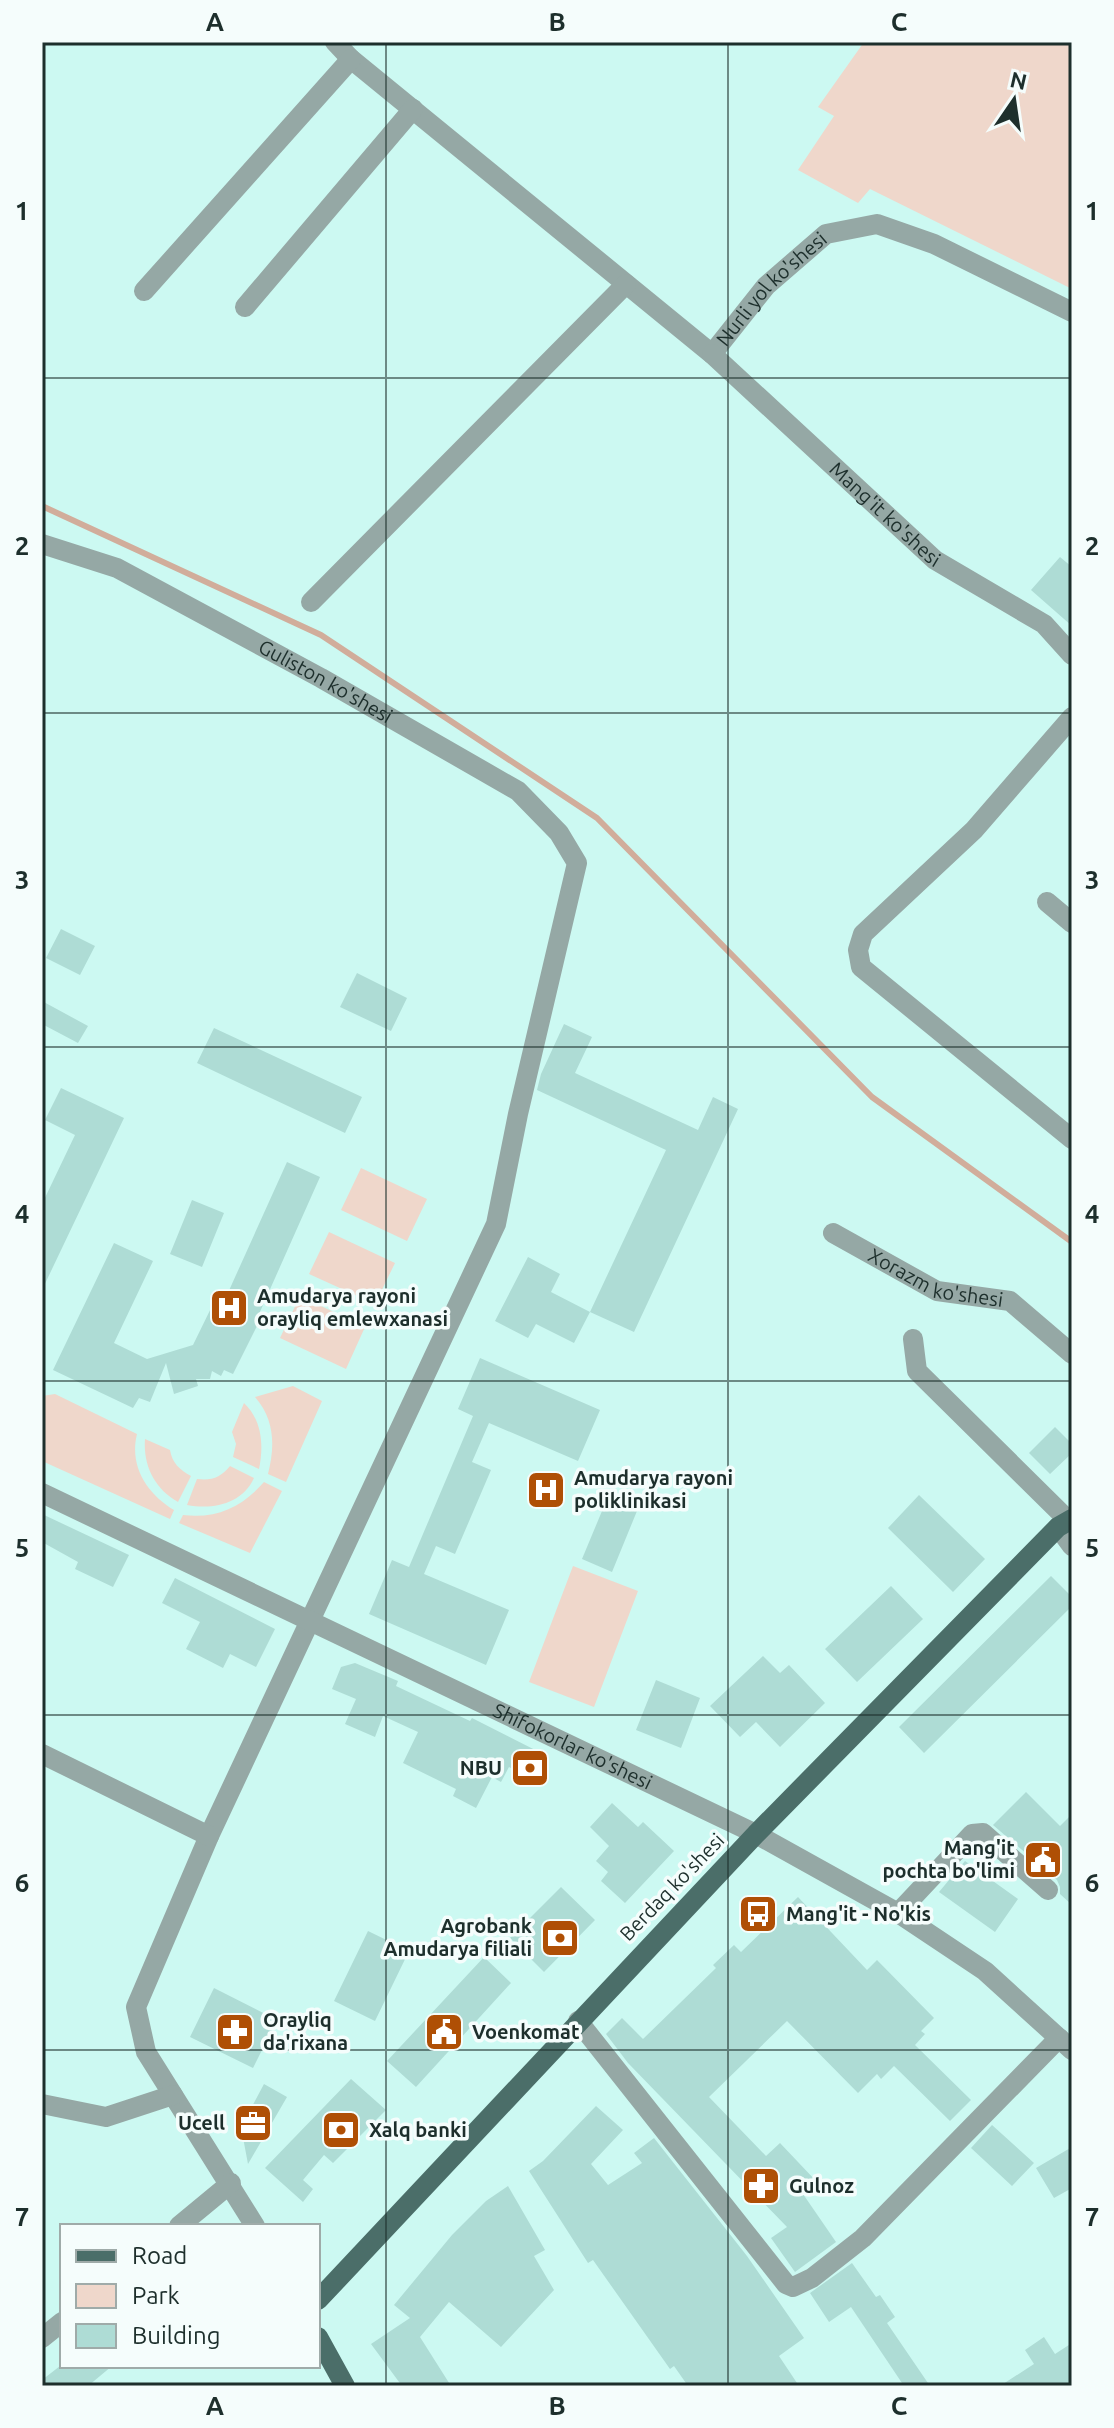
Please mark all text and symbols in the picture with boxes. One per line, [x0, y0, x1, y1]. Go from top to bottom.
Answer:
text: A [206, 7, 225, 36]
text: B [548, 7, 566, 36]
text: C [891, 7, 908, 36]
north arrow [974, 60, 1054, 140]
text: N [1008, 66, 1029, 94]
text: 1 [15, 196, 29, 225]
text: 1 [1085, 196, 1099, 225]
street label: Nurli yol ko'shesi [711, 227, 831, 350]
street label: Mang'it ko'shesi [825, 457, 945, 572]
text: 2 [15, 531, 29, 560]
text: 2 [1085, 531, 1099, 560]
street label: Guliston ko'shesi [255, 635, 397, 727]
text: 3 [15, 865, 29, 894]
text: 3 [1085, 865, 1099, 894]
text: 4 [15, 1199, 29, 1228]
text: 4 [1085, 1199, 1099, 1228]
street label: Xorazm ko'shesi [865, 1243, 1005, 1311]
place label: Amudarya rayoni orayliq emlewxanasi [257, 1284, 448, 1330]
hospital icon: Amudarya rayoni orayliq emlewxanasi [208, 1287, 250, 1329]
place label: Amudarya rayoni poliklinikasi [574, 1466, 733, 1512]
hospital icon: Amudarya rayoni poliklinikasi [525, 1469, 567, 1511]
text: 5 [15, 1533, 29, 1562]
text: 5 [1085, 1533, 1099, 1562]
street label: Shifokorlar ko'shesi [490, 1698, 656, 1794]
bank icon: NBU [509, 1747, 551, 1789]
place label: NBU [460, 1756, 502, 1779]
street label: Berdaq ko'shesi [615, 1828, 729, 1945]
place label: Mang'it pochta bo'limi [883, 1836, 1015, 1882]
public building icon: Mang'it pochta bo'limi [1022, 1839, 1064, 1881]
text: 6 [15, 1868, 29, 1897]
text: 6 [1085, 1868, 1099, 1897]
bus stop icon: Mang'it - No'kis [737, 1893, 779, 1935]
place label: Mang'it - No'kis [786, 1902, 931, 1925]
place label: Agrobank Amudarya filiali [383, 1914, 532, 1960]
bank icon: Agrobank Amudarya filiali [539, 1917, 581, 1959]
place label: Orayliq da'rixana [263, 2008, 348, 2054]
pharmacy icon: Orayliq da'rixana [214, 2011, 256, 2053]
public building icon: Voenkomat [423, 2011, 465, 2053]
place label: Voenkomat [472, 2020, 580, 2043]
office icon: Ucell [232, 2102, 274, 2144]
bank icon: Xalq banki [320, 2109, 362, 2151]
place label: Ucell [178, 2111, 225, 2134]
place label: Xalq banki [369, 2118, 467, 2141]
pharmacy icon: Gulnoz [740, 2165, 782, 2207]
place label: Gulnoz [789, 2174, 854, 2197]
text: 7 [15, 2202, 29, 2231]
text: 7 [1085, 2202, 1099, 2231]
legend [60, 2224, 320, 2368]
text: Road [132, 2242, 187, 2269]
text: Park [132, 2282, 180, 2309]
text: Building [132, 2322, 220, 2349]
text: A [206, 2391, 225, 2420]
text: B [548, 2391, 566, 2420]
text: C [891, 2391, 908, 2420]

